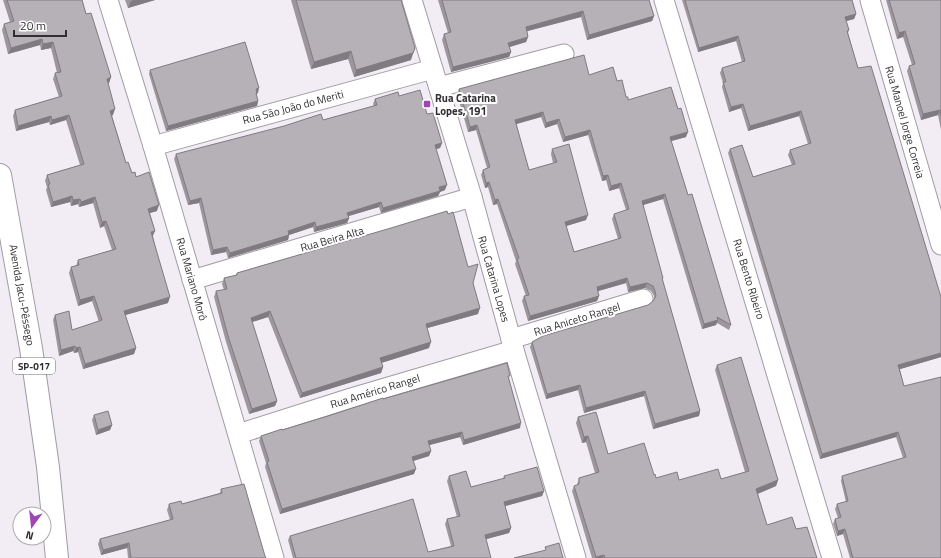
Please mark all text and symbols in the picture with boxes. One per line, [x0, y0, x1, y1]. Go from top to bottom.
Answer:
scale bar [14, 12, 66, 38]
text: 20 m [20, 16, 46, 35]
street label: Rua Manoel Jorge Correia [881, 64, 929, 181]
street label: Rua São João do Meriti [241, 86, 345, 128]
place label: Rua Catarina Lopes, 191 [435, 90, 496, 119]
marker: Rua Catarina Lopes, 191 [422, 99, 432, 109]
street label: Rua Beira Alta [298, 222, 366, 256]
street label: Rua Catarina Lopes [474, 234, 514, 324]
street label: Rua Mariano Morô [173, 236, 212, 323]
street label: Rua Bento Ribeiro [729, 237, 769, 321]
street label: Avenida Jacu-Pêssego [5, 243, 39, 347]
street label: Rua Aniceto Rangel [532, 298, 622, 340]
road number: SP-017 [13, 358, 55, 374]
street label: Rua Américo Rangel [328, 370, 422, 412]
north arrow [12, 506, 52, 546]
text: N [24, 527, 35, 544]

